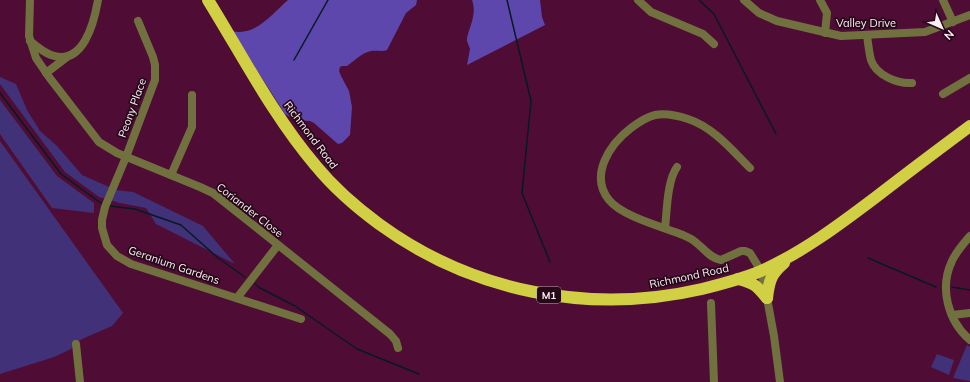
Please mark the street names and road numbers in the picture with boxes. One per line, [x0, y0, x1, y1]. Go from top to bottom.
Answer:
street label: Valley Drive [836, 16, 896, 30]
street label: Peony Place [115, 76, 149, 140]
street label: Richmond Road [281, 98, 341, 172]
street label: Coriander Close [214, 180, 286, 240]
street label: Geranium Gardens [127, 243, 221, 287]
street label: Richmond Road [648, 261, 730, 291]
road number: M1 [537, 287, 561, 303]

